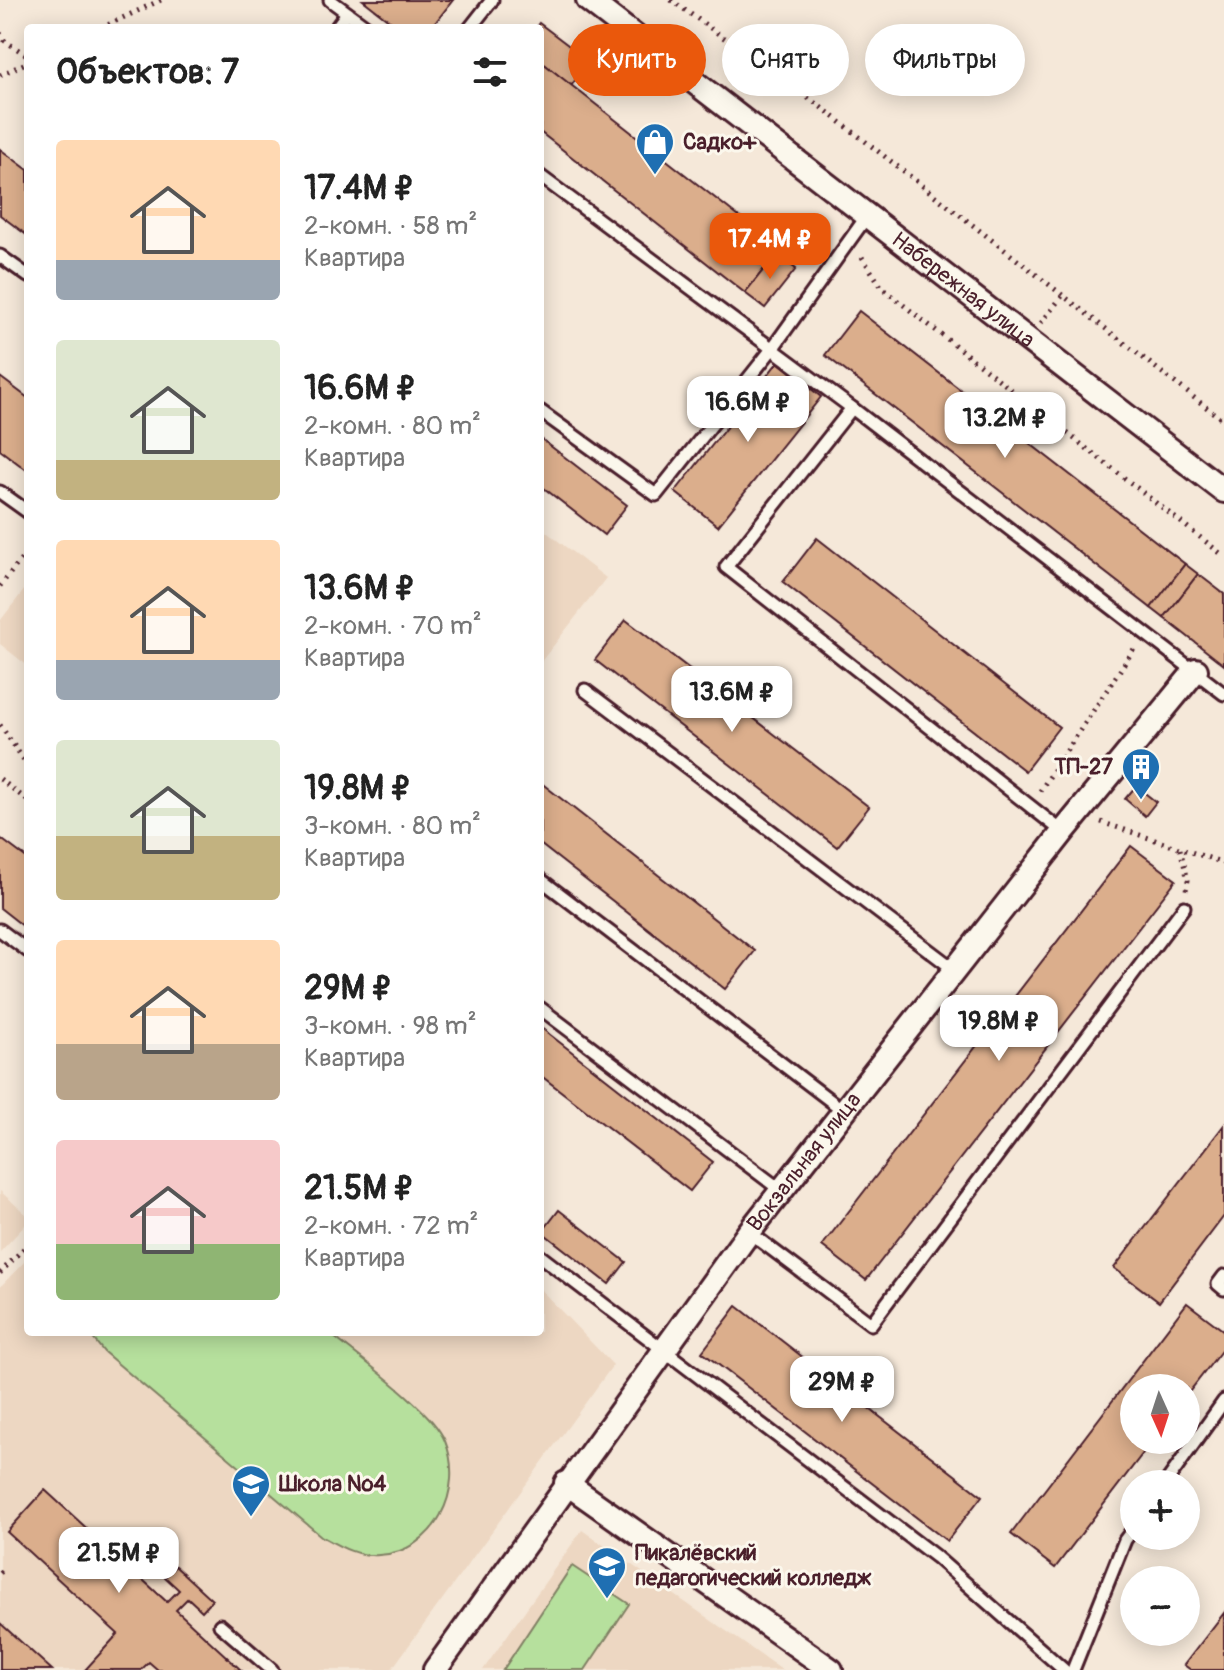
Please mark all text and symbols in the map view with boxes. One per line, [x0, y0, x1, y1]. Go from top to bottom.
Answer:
chip: Купить [568, 24, 706, 96]
chip: Снять [722, 24, 849, 96]
chip: Фильтры [865, 24, 1025, 96]
icon: filters [468, 50, 512, 94]
text: Объектов: 7 [56, 51, 239, 94]
shop icon: Садко+ [634, 121, 676, 176]
place label: Садко+ [683, 128, 757, 156]
text: 17.4M ₽ [304, 167, 415, 210]
icon: home [120, 172, 216, 268]
text: 2-комн. · 58 m² [304, 210, 477, 242]
pin: 17.4M ₽ [696, 213, 844, 281]
text: 17.4M ₽ [728, 223, 812, 255]
street label: Набережная улица [886, 226, 1040, 354]
text: Квартира [304, 242, 405, 274]
text: 16.6M ₽ [304, 367, 417, 410]
icon: home [120, 372, 216, 468]
pin: 16.6M ₽ [674, 376, 822, 444]
text: 16.6M ₽ [705, 386, 791, 418]
pin: 13.2M ₽ [931, 392, 1079, 460]
text: 13.2M ₽ [963, 402, 1047, 434]
text: 2-комн. · 80 m² [304, 410, 481, 442]
text: Квартира [304, 442, 405, 474]
text: 13.6M ₽ [304, 567, 416, 610]
icon: home [120, 572, 216, 668]
text: 2-комн. · 70 m² [304, 610, 482, 642]
text: Квартира [304, 642, 405, 674]
pin: 13.6M ₽ [658, 666, 806, 734]
text: 13.6M ₽ [689, 676, 775, 708]
building icon: ТП-27 [1120, 746, 1162, 801]
place label: ТП-27 [1053, 753, 1113, 781]
text: 19.8M ₽ [304, 767, 412, 810]
icon: home [120, 772, 216, 868]
text: 3-комн. · 80 m² [304, 810, 481, 842]
text: Квартира [304, 842, 405, 874]
text: 29M ₽ [304, 967, 393, 1010]
icon: home [120, 972, 216, 1068]
pin: 19.8M ₽ [925, 995, 1073, 1063]
text: 19.8M ₽ [958, 1005, 1040, 1037]
text: 3-комн. · 98 m² [304, 1010, 477, 1042]
text: Квартира [304, 1042, 405, 1074]
street label: Вокзальная улица [741, 1087, 867, 1237]
text: 21.5M ₽ [304, 1167, 414, 1210]
icon: home [120, 1172, 216, 1268]
text: 2-комн. · 72 m² [304, 1210, 478, 1242]
text: Квартира [304, 1242, 405, 1274]
pin: 29M ₽ [786, 1356, 898, 1424]
text: 29M ₽ [808, 1366, 876, 1398]
north arrow [1120, 1374, 1200, 1454]
map controls [1120, 1374, 1200, 1646]
school or university icon: Школа №4 [230, 1463, 272, 1518]
place label: Школа №4 [278, 1470, 386, 1498]
button: + [1120, 1470, 1200, 1550]
pin: 21.5M ₽ [45, 1527, 193, 1595]
text: 21.5M ₽ [77, 1537, 161, 1569]
place label: Пикалёвский педагогический колледж [635, 1539, 872, 1592]
school or university icon: Пикалёвский педагогический колледж [586, 1545, 628, 1600]
button: − [1120, 1566, 1200, 1646]

